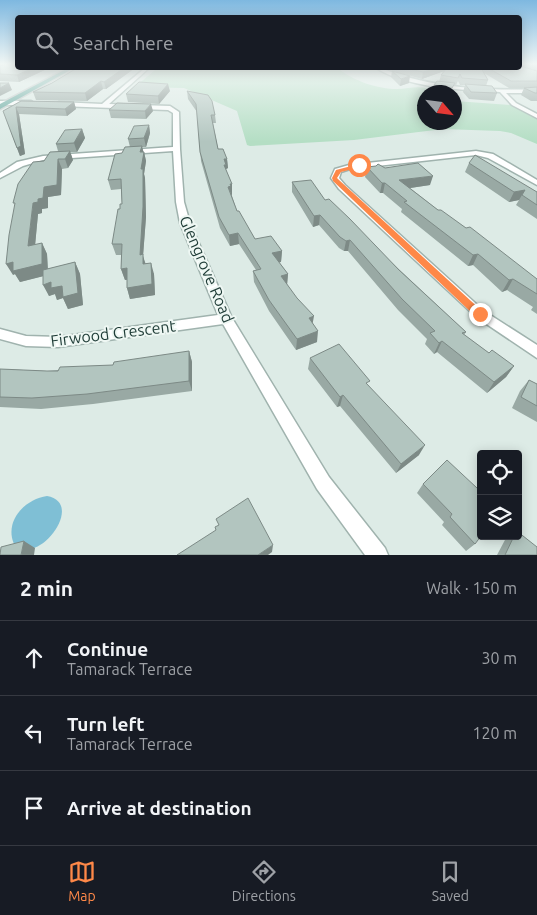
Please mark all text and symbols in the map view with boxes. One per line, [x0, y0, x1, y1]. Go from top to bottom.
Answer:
search box [15, 15, 522, 70]
icon: search [33, 29, 61, 57]
text: Search here [73, 32, 173, 54]
north arrow [417, 85, 462, 130]
route start [348, 154, 371, 177]
street label: Glengrove Road [176, 213, 238, 325]
route end [469, 303, 492, 326]
street label: Firwood Crescent [49, 316, 177, 350]
map controls [477, 450, 522, 540]
button: locate [477, 450, 522, 495]
button: layers [477, 495, 522, 540]
text: 2 min [20, 576, 73, 600]
text: Walk · 150 m [426, 579, 517, 597]
text: Continue [67, 638, 148, 660]
icon: ahead [20, 644, 48, 672]
text: 30 m [481, 649, 517, 667]
text: Tamarack Terrace [67, 660, 193, 678]
text: Turn left [67, 713, 145, 735]
icon: left [20, 719, 48, 747]
text: 120 m [472, 724, 517, 742]
text: Tamarack Terrace [67, 735, 193, 753]
icon: arrive [20, 794, 48, 822]
text: Arrive at destination [67, 797, 252, 819]
tab: Map [68, 858, 96, 904]
tab: Directions [232, 858, 296, 904]
tab: Saved [432, 858, 469, 904]

